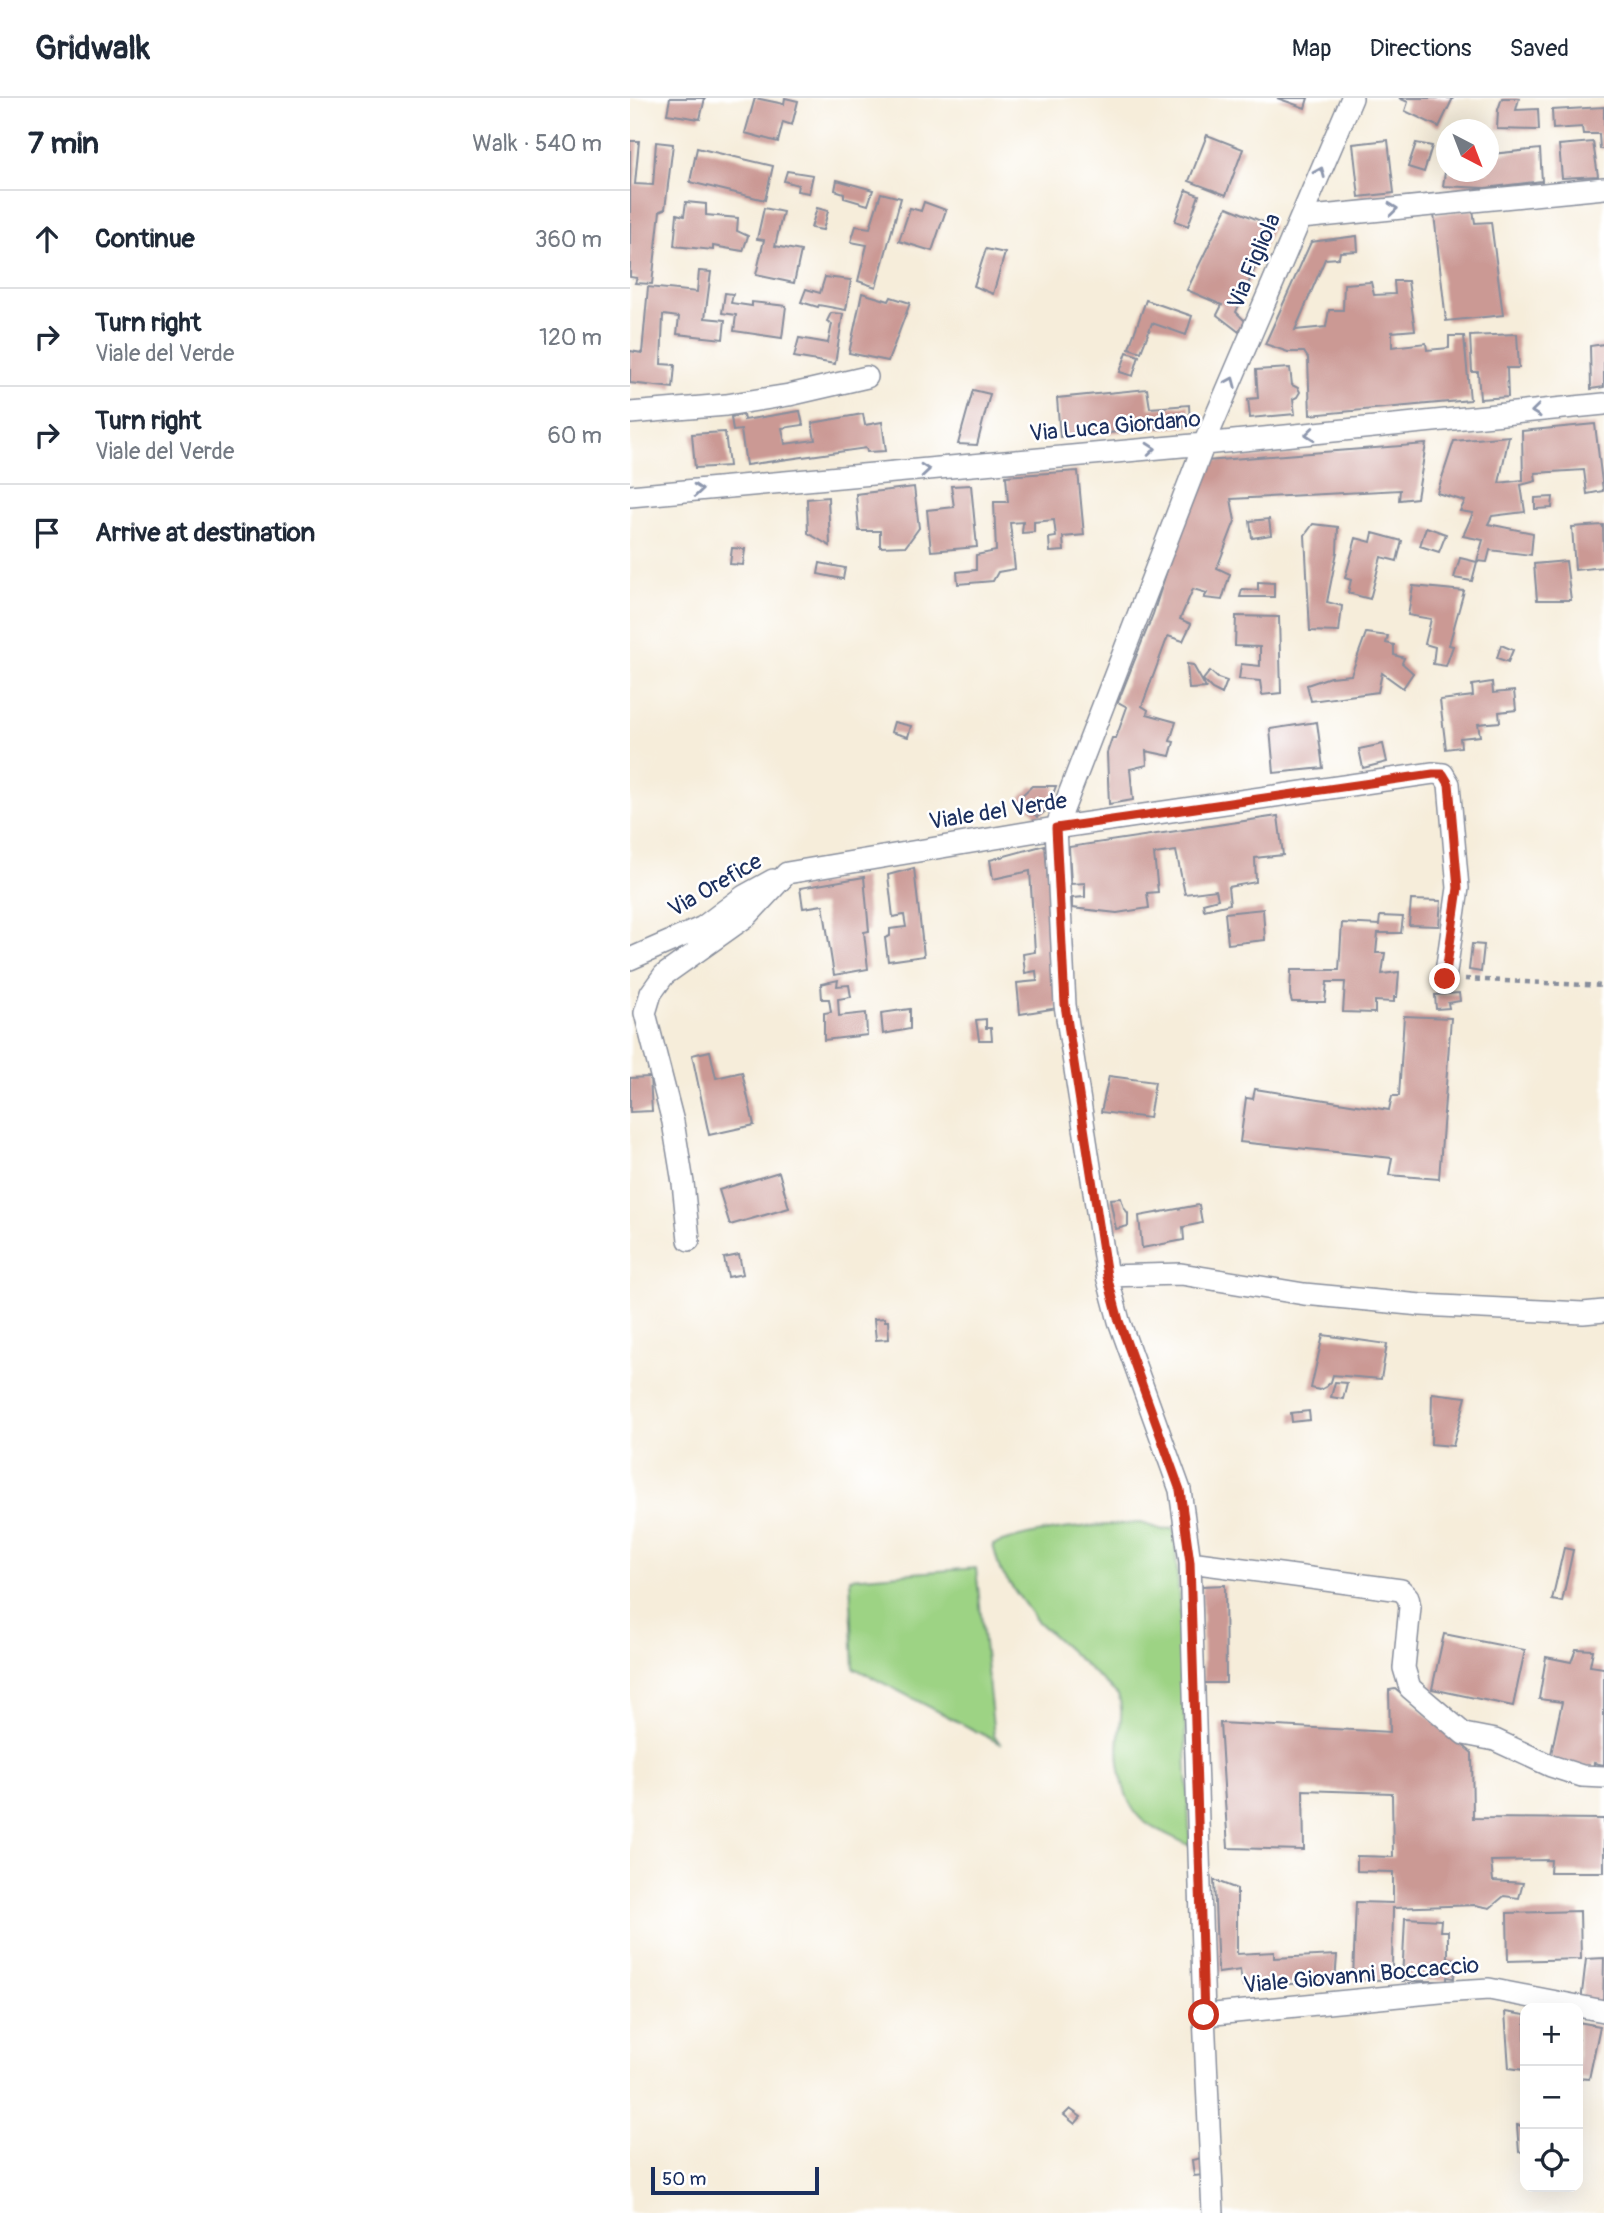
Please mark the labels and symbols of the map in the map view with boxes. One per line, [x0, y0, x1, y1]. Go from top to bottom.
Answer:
north arrow [1436, 119, 1499, 182]
one-way arrow [1312, 167, 1326, 180]
one-way arrow [1388, 202, 1399, 217]
street label: Via Figliola [1221, 209, 1287, 313]
one-way arrow [1223, 376, 1237, 389]
one-way arrow [1530, 403, 1542, 418]
street label: Via Luca Giordano [1028, 404, 1202, 448]
one-way arrow [1304, 426, 1316, 441]
one-way arrow [1146, 442, 1157, 457]
one-way arrow [919, 463, 930, 478]
one-way arrow [693, 483, 704, 498]
street label: Viale del Verde [927, 786, 1070, 836]
street label: Via Orefice [663, 846, 768, 923]
route end [1429, 963, 1460, 994]
street label: Viale Giovanni Boccaccio [1242, 1950, 1480, 2000]
route start [1188, 1999, 1219, 2030]
scale bar [651, 2164, 819, 2196]

